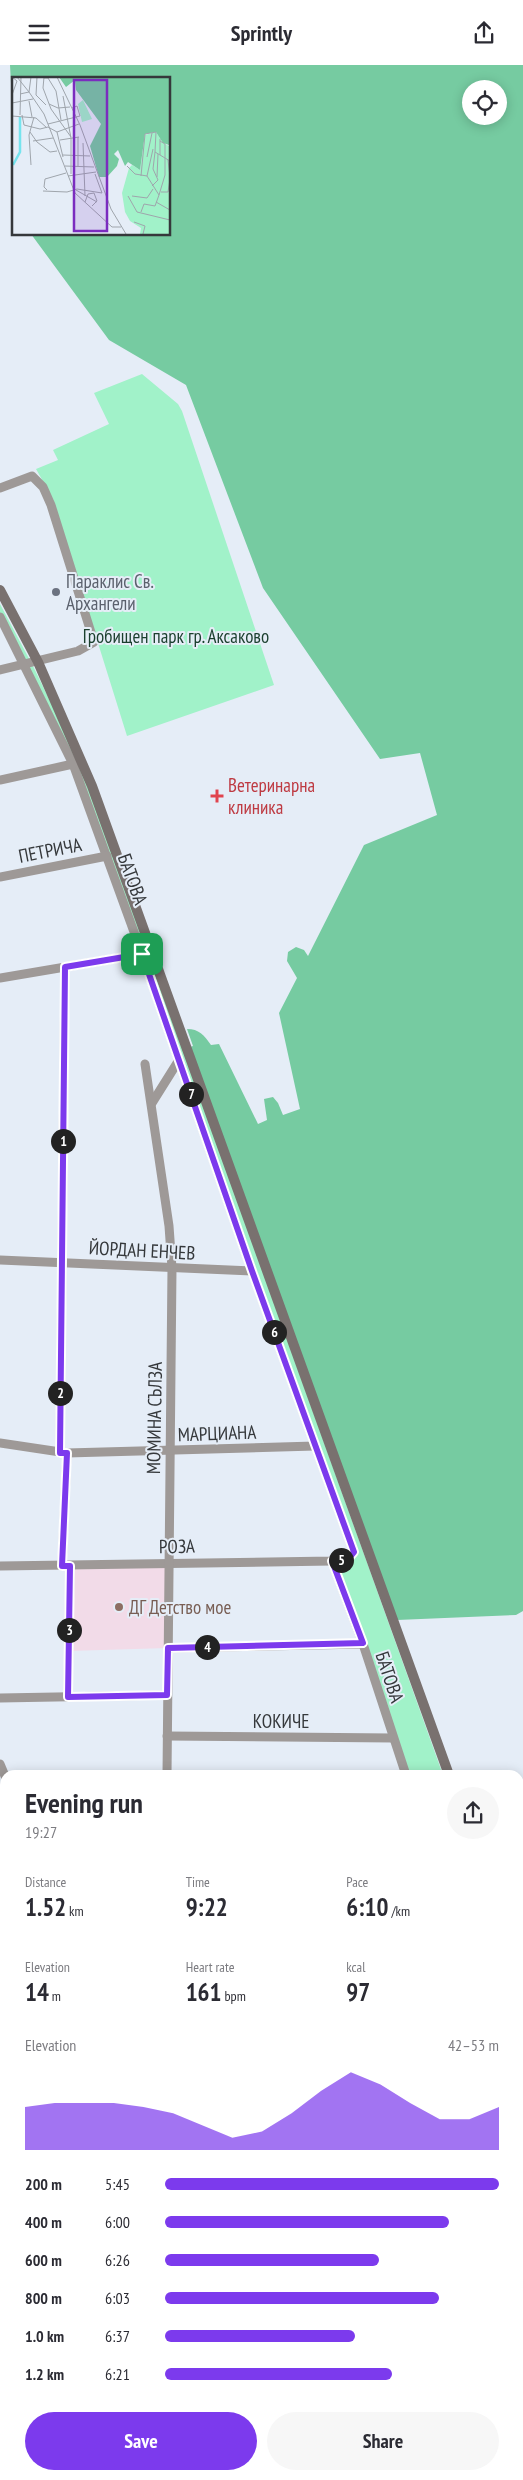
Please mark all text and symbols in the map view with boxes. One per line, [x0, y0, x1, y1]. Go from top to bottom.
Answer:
icon: menu [25, 19, 53, 47]
text: Sprintly [231, 19, 292, 47]
icon: share [470, 19, 498, 47]
inset map [12, 77, 170, 235]
map controls [462, 80, 507, 125]
button: locate [462, 80, 507, 125]
place label: Параклис Св. Архангели [66, 569, 154, 615]
marker: Параклис Св. Архангели [50, 586, 62, 598]
park label: Гробищен парк гр. Аксаково [83, 624, 269, 648]
place label: Ветеринарна клиника [228, 773, 315, 819]
marker: Ветеринарна клиника [210, 789, 224, 803]
street label: ПЕТРИЧА [16, 832, 84, 868]
street label: БАТОВА [113, 850, 153, 908]
pin [121, 933, 163, 975]
icon: arrive [128, 940, 156, 968]
pin: 7 [178, 1081, 204, 1107]
text: 7 [188, 1085, 195, 1103]
pin: 1 [50, 1129, 76, 1153]
text: 1 [60, 1132, 67, 1150]
street label: ЙОРДАН ЕНЧЕВ [88, 1235, 196, 1265]
pin: 6 [262, 1319, 286, 1345]
text: 6 [271, 1323, 278, 1341]
street label: МОМИНА СЪЛЗА [141, 1362, 167, 1474]
pin: 2 [48, 1381, 72, 1405]
text: 2 [57, 1384, 64, 1402]
street label: МАРЦИАНА [177, 1420, 257, 1446]
street label: РОЗА [159, 1534, 195, 1558]
pin: 5 [328, 1547, 354, 1573]
text: 5 [338, 1551, 345, 1569]
place label: ДГ Детство мое [129, 1595, 231, 1619]
marker: ДГ Детство мое [113, 1601, 125, 1613]
pin: 3 [56, 1617, 82, 1643]
text: 3 [66, 1621, 73, 1639]
pin: 4 [194, 1635, 220, 1659]
text: 4 [204, 1638, 211, 1656]
street label: БАТОВА [370, 1648, 410, 1706]
street label: КОКИЧЕ [253, 1709, 309, 1733]
text: Evening run [25, 1784, 143, 1821]
button: share [447, 1787, 499, 1839]
text: 19:27 [25, 1822, 57, 1842]
text: Distance [25, 1873, 66, 1891]
text: Time [186, 1873, 210, 1891]
text: Pace [346, 1873, 368, 1891]
text: 1.52 [25, 1891, 66, 1923]
text: 9:22 [186, 1891, 228, 1923]
text: 6:10 [346, 1891, 388, 1923]
text: km [66, 1902, 84, 1920]
text: /km [388, 1902, 410, 1920]
text: Elevation [25, 1958, 70, 1976]
text: Heart rate [186, 1958, 235, 1976]
text: kcal [346, 1958, 365, 1976]
text: 14 [25, 1976, 49, 2008]
text: 161 [186, 1976, 222, 2008]
text: 97 [346, 1976, 370, 2008]
text: m [49, 1987, 61, 2005]
text: bpm [222, 1987, 246, 2005]
text: Elevation [25, 2035, 76, 2055]
text: 42–53 m [448, 2035, 499, 2055]
text: 200 m [25, 2174, 62, 2194]
text: 5:45 [105, 2174, 130, 2194]
text: 400 m [25, 2212, 62, 2232]
text: 6:00 [105, 2212, 130, 2232]
text: 600 m [25, 2250, 62, 2270]
text: 6:26 [105, 2250, 130, 2270]
text: 800 m [25, 2288, 62, 2308]
text: 6:03 [105, 2288, 130, 2308]
text: 1.0 km [25, 2326, 64, 2346]
text: 6:37 [105, 2326, 130, 2346]
text: 1.2 km [25, 2364, 64, 2384]
text: 6:21 [105, 2364, 130, 2384]
button: Save [25, 2412, 257, 2470]
button: Share [267, 2412, 499, 2470]

